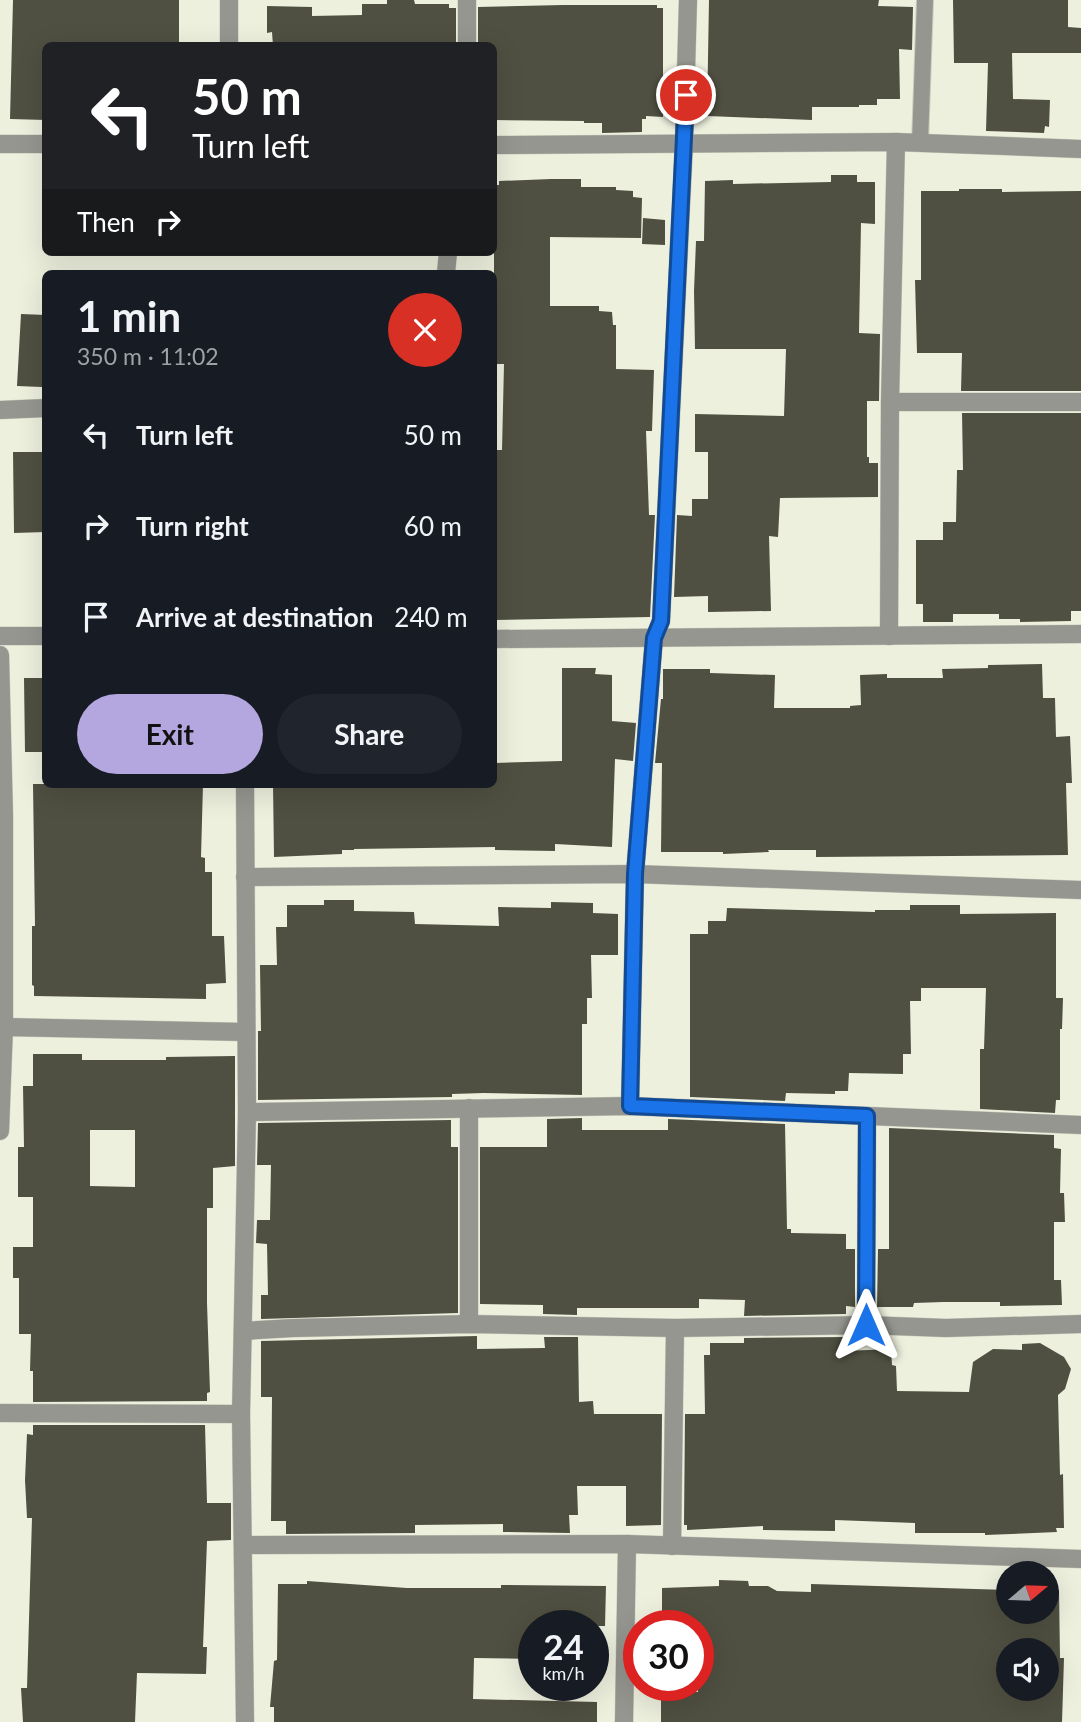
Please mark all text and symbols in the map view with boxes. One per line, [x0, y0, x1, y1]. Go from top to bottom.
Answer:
pin [656, 65, 716, 125]
text: 50 m [192, 67, 302, 125]
icon: left [77, 70, 168, 161]
icon: arrive [667, 76, 705, 114]
text: Turn left [192, 126, 309, 165]
icon: right [149, 203, 187, 241]
text: Then [77, 206, 135, 238]
text: 1 min [77, 291, 181, 341]
button: close [388, 293, 462, 367]
text: 350 m · 11:02 [77, 342, 219, 370]
icon: left [77, 416, 115, 454]
text: Turn left [136, 419, 233, 451]
text: 50 m [404, 419, 462, 451]
icon: right [77, 507, 115, 545]
text: Turn right [136, 510, 249, 542]
text: 60 m [404, 510, 462, 542]
icon: arrive [77, 598, 115, 636]
text: Arrive at destination [136, 601, 373, 633]
text: 240 m [394, 601, 468, 633]
button: Exit [77, 694, 263, 774]
button: Share [277, 694, 462, 774]
position arrow [829, 1288, 903, 1362]
north arrow [996, 1561, 1059, 1624]
map controls [996, 1561, 1059, 1701]
speed limit sign: 30 [623, 1610, 714, 1701]
text: 24 [543, 1625, 584, 1667]
button: sound [996, 1638, 1059, 1701]
text: km/h [542, 1662, 585, 1684]

